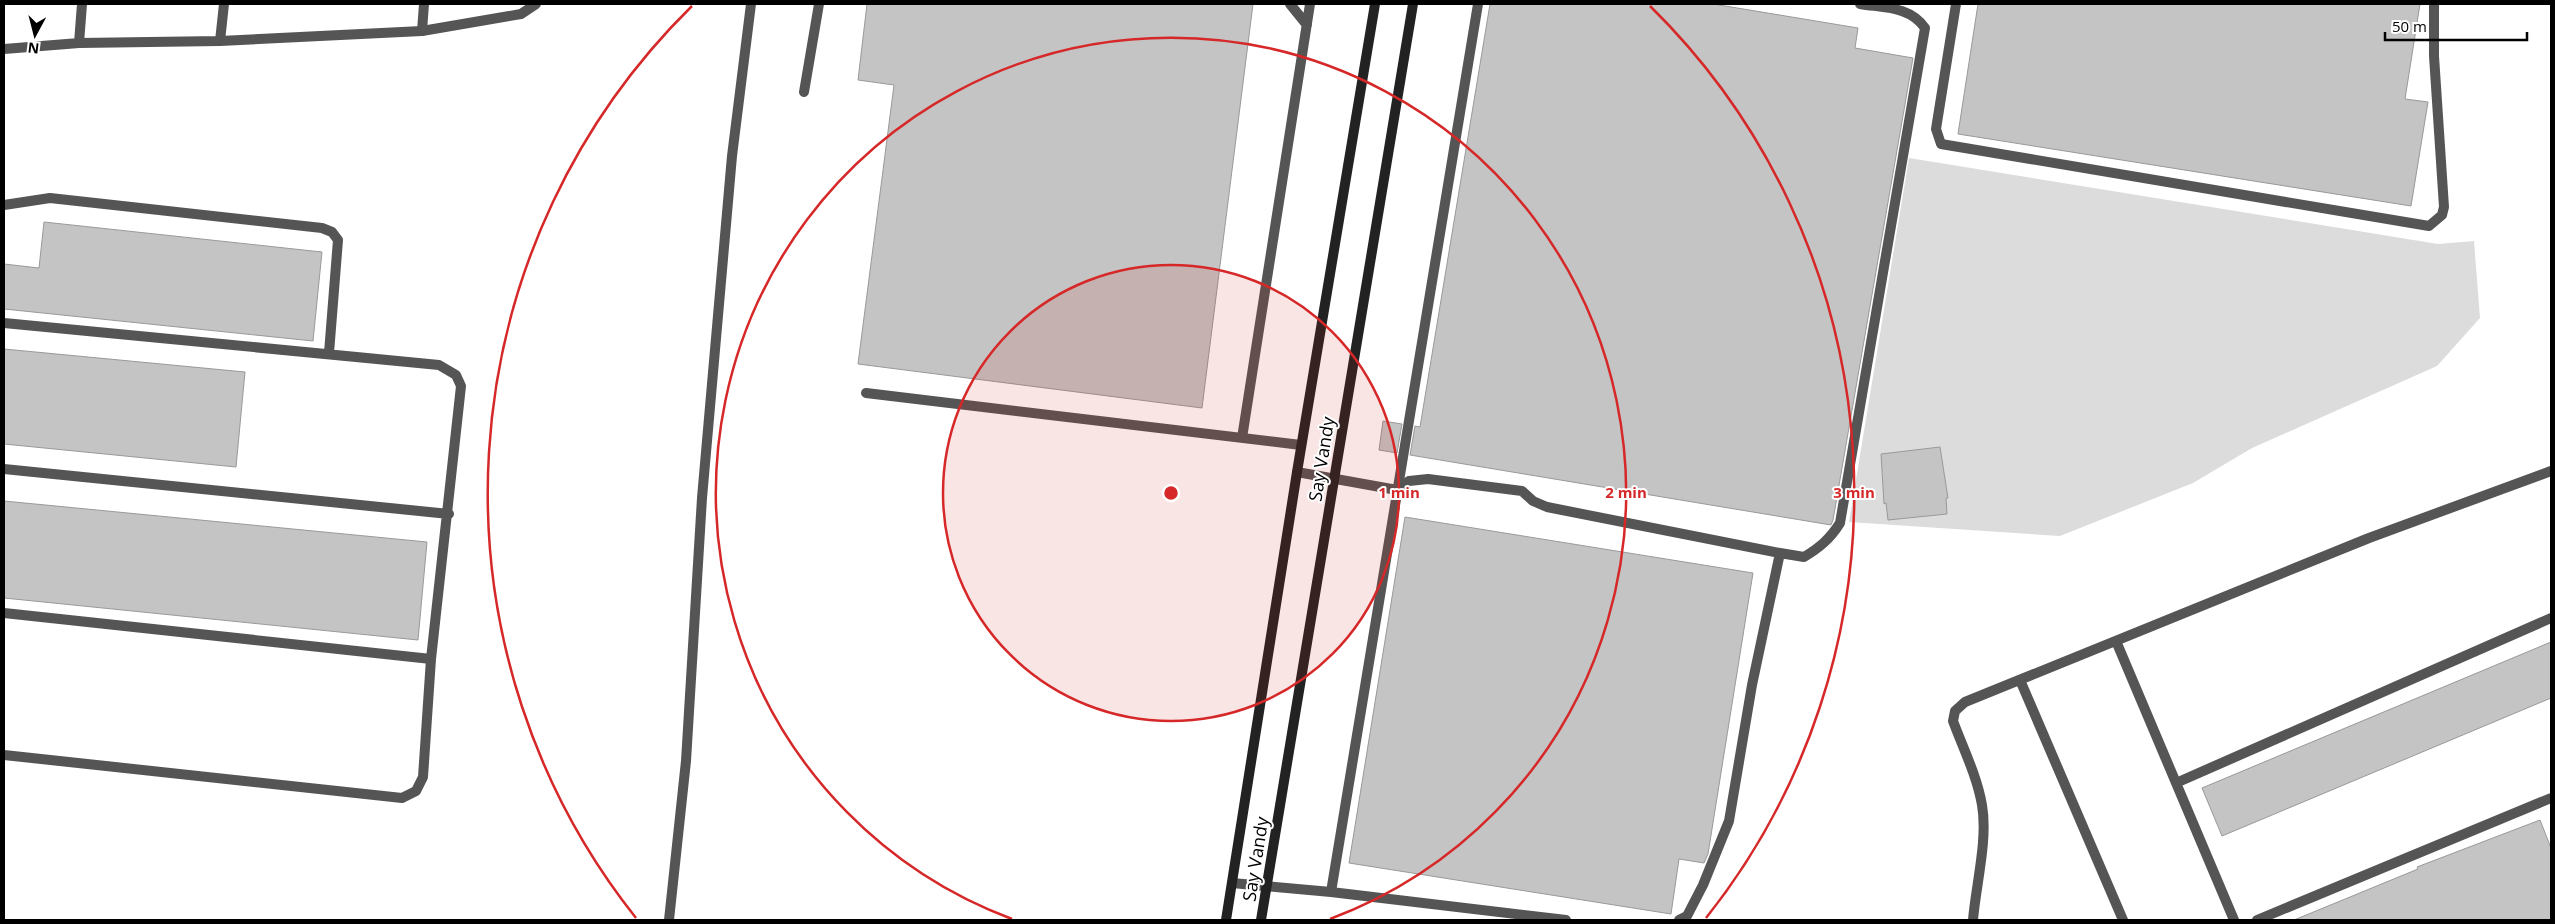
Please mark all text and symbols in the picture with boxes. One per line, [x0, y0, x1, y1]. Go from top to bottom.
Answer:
north arrow [10, 10, 60, 60]
scale bar [2385, 10, 2528, 42]
text: 50 m [2392, 16, 2427, 36]
text: N [27, 38, 40, 59]
street label: Say Vandy [1302, 414, 1340, 503]
text: 1 min [1378, 482, 1420, 502]
text: 2 min [1605, 482, 1647, 502]
text: 3 min [1833, 482, 1875, 502]
centre of rings [1162, 484, 1180, 502]
street label: Say Vandy [1236, 814, 1274, 903]

